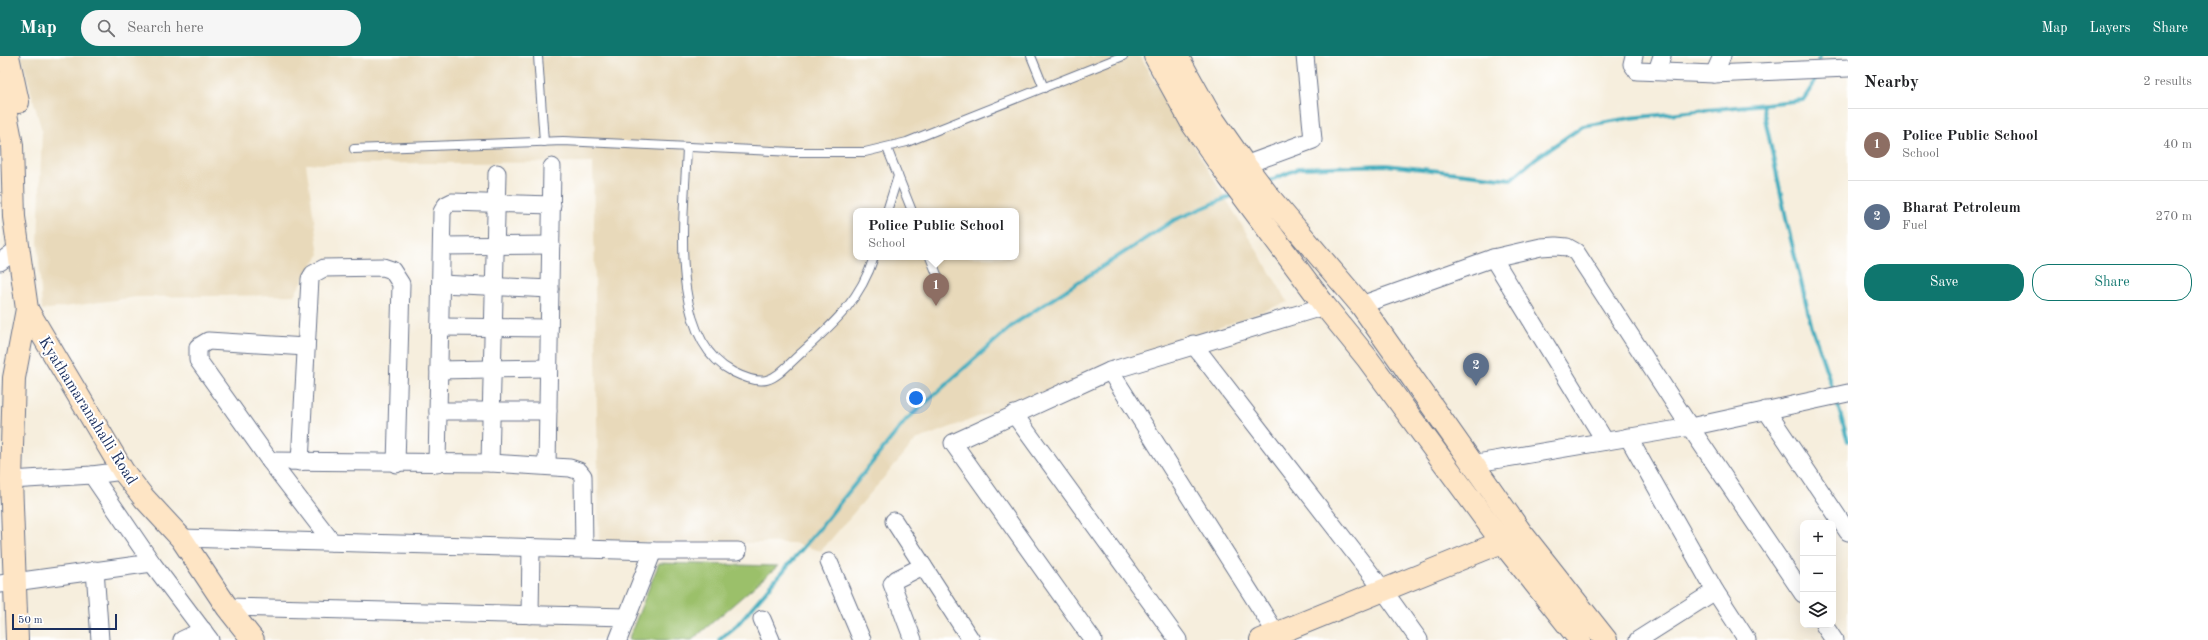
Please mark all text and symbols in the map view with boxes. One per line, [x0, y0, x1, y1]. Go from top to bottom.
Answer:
search box [81, 10, 361, 46]
icon: search [95, 17, 117, 39]
text: Map [20, 19, 57, 38]
text: Search here [127, 21, 204, 36]
text: Map [2042, 21, 2068, 35]
text: Layers [2090, 21, 2131, 35]
text: Share [2153, 21, 2188, 35]
text: Nearby [1864, 74, 1919, 91]
text: 2 results [2143, 75, 2192, 88]
text: Police Public School [1902, 129, 2038, 144]
text: 1 [1873, 138, 1881, 151]
text: 40 m [2163, 138, 2192, 151]
text: School [1902, 147, 1939, 160]
text: Bharat Petroleum [1902, 201, 2021, 216]
popup [853, 208, 1019, 260]
text: 2 [1873, 210, 1881, 223]
text: 270 m [2155, 210, 2192, 223]
text: Police Public School [868, 219, 1004, 234]
text: Fuel [1902, 219, 1927, 232]
text: School [868, 237, 905, 250]
button: Save [1864, 264, 2024, 301]
button: Share [2032, 264, 2192, 301]
pin: 1 [923, 273, 949, 306]
street label: Kyathamaranahalli Road [35, 334, 140, 488]
pin: 2 [1463, 353, 1489, 386]
your location [906, 388, 926, 408]
map controls [1800, 520, 1836, 628]
button: + [1800, 520, 1836, 556]
button: − [1800, 556, 1836, 592]
button: layers [1800, 592, 1836, 628]
scale bar [12, 612, 117, 631]
text: 50 m [18, 615, 43, 626]

